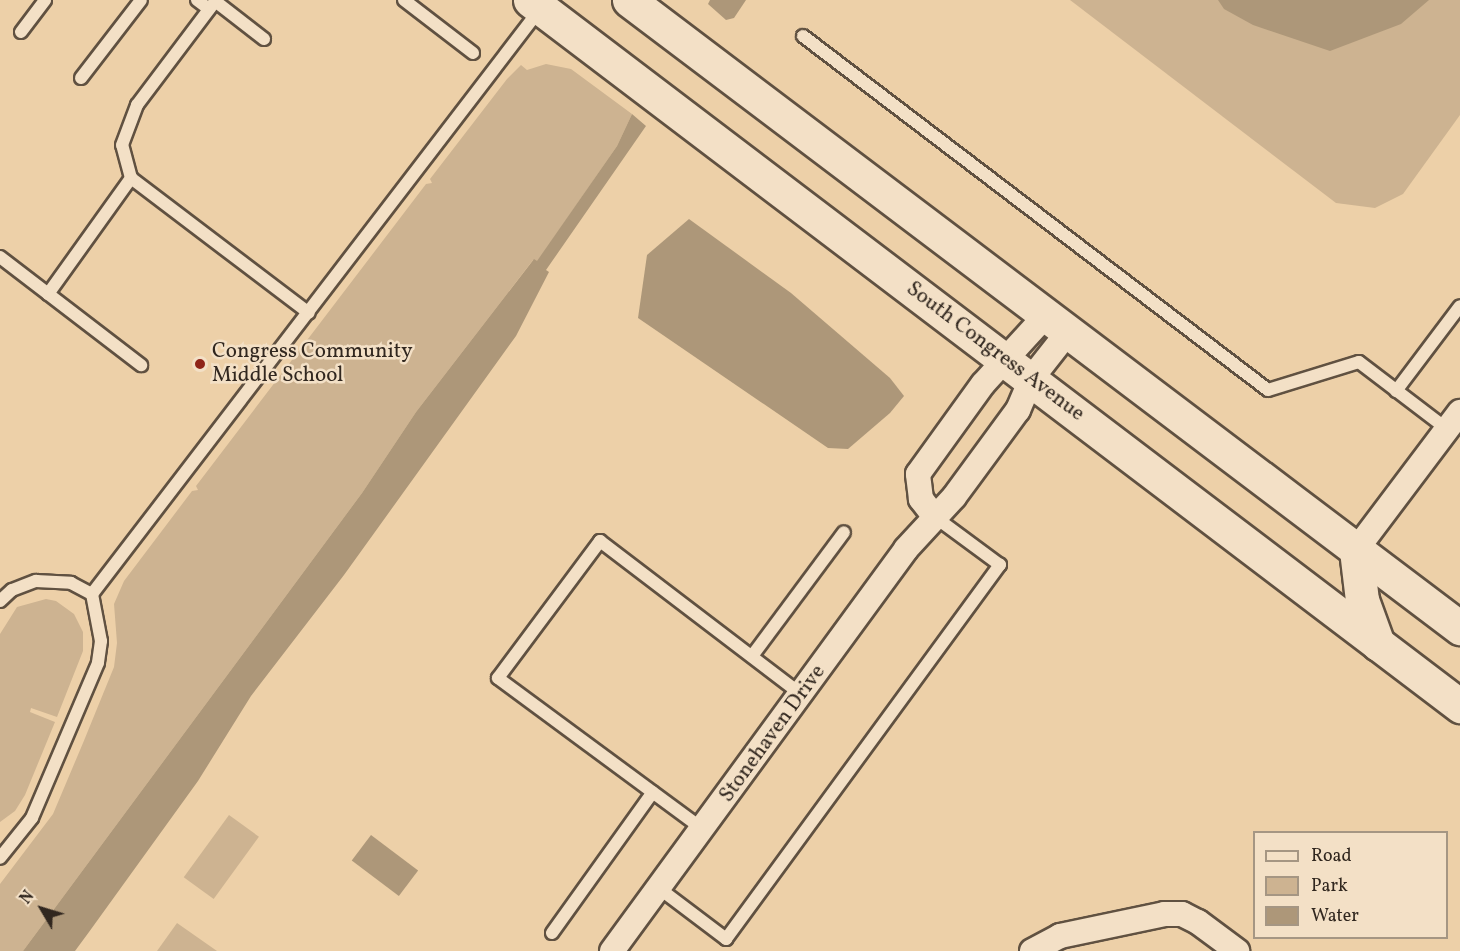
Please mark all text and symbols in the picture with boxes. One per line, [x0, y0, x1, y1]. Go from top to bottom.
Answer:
street label: South Congress Avenue [901, 277, 1089, 427]
place label: Congress Community Middle School [212, 339, 413, 389]
marker: Congress Community Middle School [193, 357, 207, 371]
street label: Stonehaven Drive [715, 660, 831, 808]
legend [1253, 831, 1448, 939]
text: Road [1311, 844, 1352, 869]
text: Park [1311, 874, 1348, 899]
north arrow [12, 879, 72, 939]
text: N [16, 887, 40, 909]
text: Water [1311, 904, 1359, 929]

